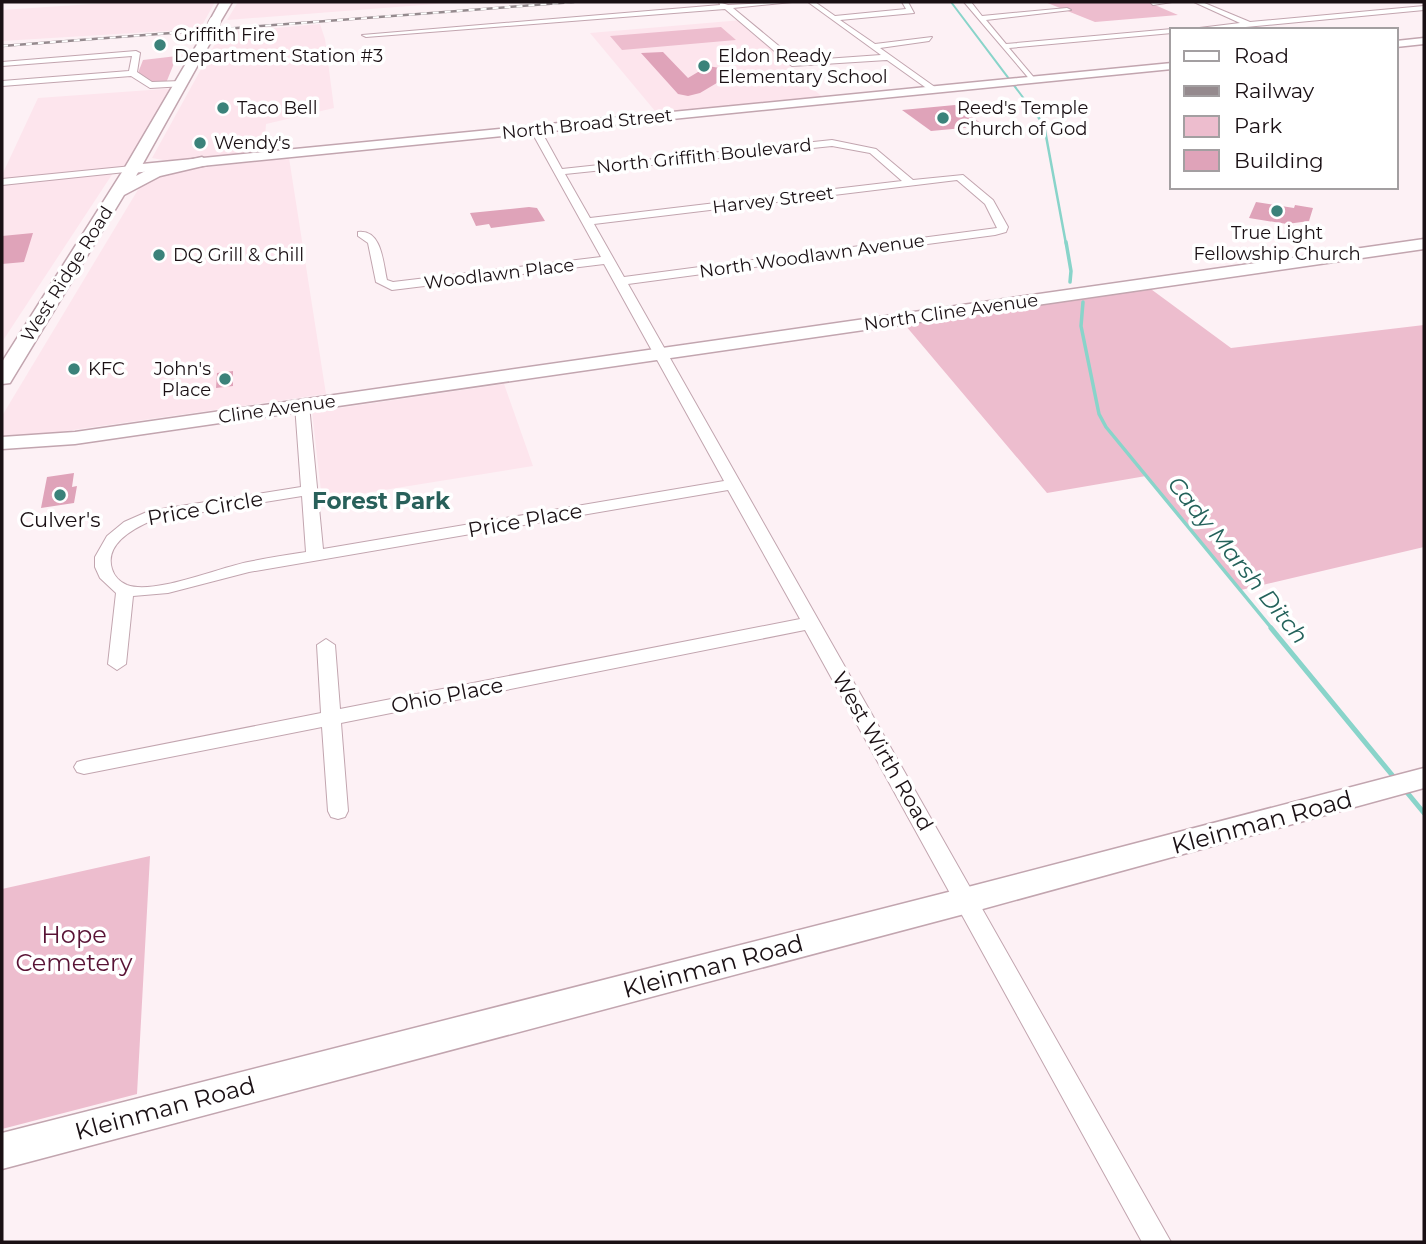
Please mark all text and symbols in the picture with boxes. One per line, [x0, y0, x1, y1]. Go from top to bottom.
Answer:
place label: Griffith Fire Department Station #3 [174, 24, 383, 67]
legend [1170, 28, 1398, 189]
marker: Griffith Fire Department Station #3 [152, 37, 168, 53]
text: Road [1234, 43, 1289, 68]
place label: Eldon Ready Elementary School [718, 45, 888, 88]
marker: Eldon Ready Elementary School [696, 58, 712, 74]
text: Railway [1234, 78, 1315, 103]
place label: Taco Bell [237, 97, 318, 119]
place label: Reed's Temple Church of God [957, 97, 1088, 140]
marker: Taco Bell [215, 100, 231, 116]
street label: North Broad Street [501, 104, 673, 144]
marker: Reed's Temple Church of God [935, 110, 951, 126]
text: Park [1234, 113, 1282, 138]
place label: Wendy's [214, 132, 291, 154]
street label: North Griffith Boulevard [595, 134, 813, 178]
marker: Wendy's [192, 135, 208, 151]
text: Building [1234, 148, 1324, 173]
street label: Harvey Street [711, 182, 835, 218]
street label: West Ridge Road [16, 202, 118, 346]
marker: True Light Fellowship Church [1269, 203, 1285, 219]
place label: True Light Fellowship Church [1193, 222, 1361, 265]
street label: North Woodlawn Avenue [698, 229, 926, 283]
place label: DQ Grill & Chill [173, 244, 304, 266]
marker: DQ Grill & Chill [151, 247, 167, 263]
street label: Woodlawn Place [423, 254, 575, 294]
street label: North Cline Avenue [862, 289, 1040, 335]
place label: KFC [88, 358, 125, 380]
place label: John's Place [153, 358, 211, 401]
marker: KFC [66, 361, 82, 377]
marker: John's Place [217, 371, 233, 387]
street label: Cline Avenue [217, 390, 337, 428]
water label: Cady Marsh Ditch [1162, 471, 1314, 649]
street label: Price Circle [145, 486, 265, 530]
marker: Culver's [52, 487, 68, 503]
district label: Forest Park [312, 487, 451, 515]
street label: Price Place [466, 498, 584, 542]
place label: Culver's [20, 507, 100, 532]
street label: West Wirth Road [827, 667, 939, 835]
street label: Ohio Place [389, 672, 505, 718]
street label: Kleinman Road [1169, 784, 1355, 860]
park label: Hope Cemetery [15, 920, 133, 977]
street label: Kleinman Road [620, 928, 806, 1004]
street label: Kleinman Road [72, 1070, 258, 1146]

